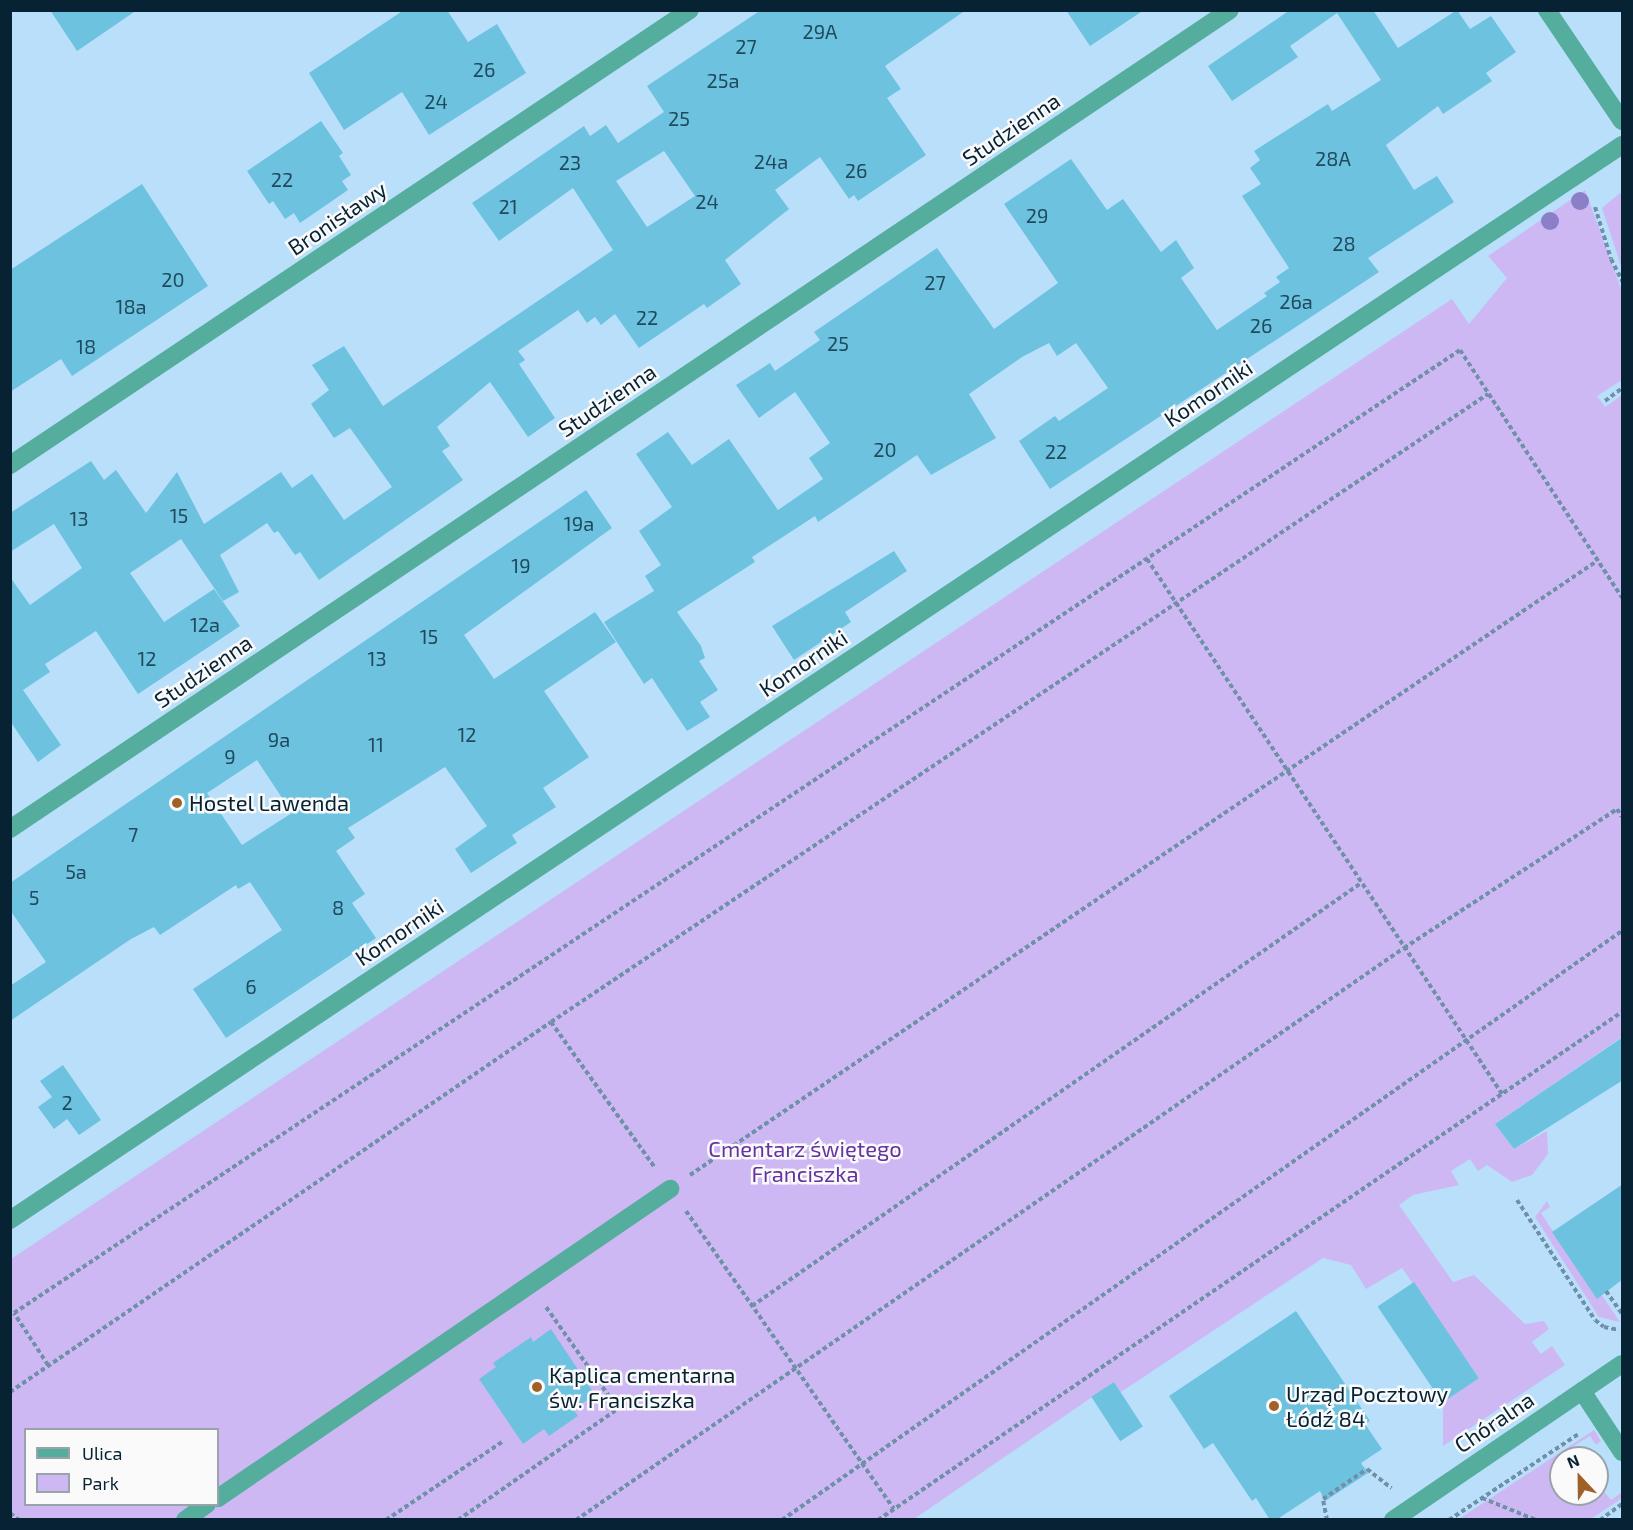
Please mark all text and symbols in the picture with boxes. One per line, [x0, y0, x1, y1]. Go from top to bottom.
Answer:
house number: 29A [802, 19, 838, 43]
house number: 27 [735, 34, 757, 58]
house number: 26 [473, 57, 495, 81]
house number: 25a [707, 68, 739, 92]
street label: Studzienna [957, 87, 1065, 171]
house number: 24 [424, 89, 448, 113]
house number: 25 [668, 106, 690, 130]
house number: 28A [1315, 146, 1351, 170]
house number: 24a [754, 149, 788, 173]
house number: 23 [559, 150, 581, 174]
house number: 26 [845, 158, 867, 182]
house number: 22 [271, 167, 293, 191]
street label: Bronisławy [283, 175, 391, 261]
house number: 24 [695, 189, 719, 213]
house number: 21 [498, 194, 518, 218]
house number: 29 [1026, 203, 1048, 227]
house number: 28 [1332, 231, 1356, 255]
house number: 20 [161, 267, 185, 291]
house number: 27 [924, 270, 946, 294]
house number: 26a [1279, 289, 1313, 313]
house number: 18a [115, 294, 147, 318]
house number: 22 [636, 305, 658, 329]
house number: 26 [1250, 313, 1272, 337]
house number: 25 [827, 331, 849, 355]
house number: 18 [76, 334, 96, 358]
street label: Komorniki [1159, 354, 1257, 432]
street label: Studzienna [553, 358, 661, 442]
house number: 20 [873, 437, 897, 461]
house number: 22 [1045, 439, 1067, 463]
house number: 15 [170, 503, 188, 527]
house number: 13 [69, 506, 89, 530]
house number: 19a [564, 511, 594, 535]
house number: 19 [511, 553, 531, 577]
house number: 12a [190, 612, 220, 636]
house number: 15 [420, 624, 438, 648]
street label: Komorniki [754, 624, 852, 702]
street label: Studzienna [149, 629, 257, 713]
house number: 12 [137, 646, 157, 670]
house number: 13 [367, 646, 387, 670]
house number: 12 [457, 722, 477, 746]
house number: 9a [268, 727, 290, 751]
house number: 11 [368, 732, 384, 756]
house number: 9 [224, 744, 236, 768]
place label: Hostel Lawenda [189, 790, 350, 816]
marker: Hostel Lawenda [170, 796, 184, 810]
house number: 7 [128, 822, 138, 846]
house number: 5a [65, 859, 87, 883]
house number: 5 [29, 885, 39, 909]
street label: Komorniki [350, 893, 448, 971]
house number: 8 [332, 895, 344, 919]
house number: 6 [245, 974, 257, 998]
house number: 2 [61, 1090, 73, 1114]
park label: Cmentarz świętego Franciszka [708, 1135, 902, 1186]
place label: Kaplica cmentarna św. Franciszka [549, 1361, 735, 1412]
marker: Kaplica cmentarna św. Franciszka [530, 1380, 544, 1394]
place label: Urząd Pocztowy Łódź 84 [1286, 1380, 1448, 1432]
street label: Chóralna [1449, 1386, 1539, 1458]
marker: Urząd Pocztowy Łódź 84 [1267, 1399, 1281, 1413]
legend [24, 1428, 219, 1506]
text: Ulica [82, 1442, 122, 1464]
north arrow [1549, 1446, 1609, 1506]
text: N [1564, 1450, 1582, 1472]
text: Park [82, 1472, 119, 1494]

